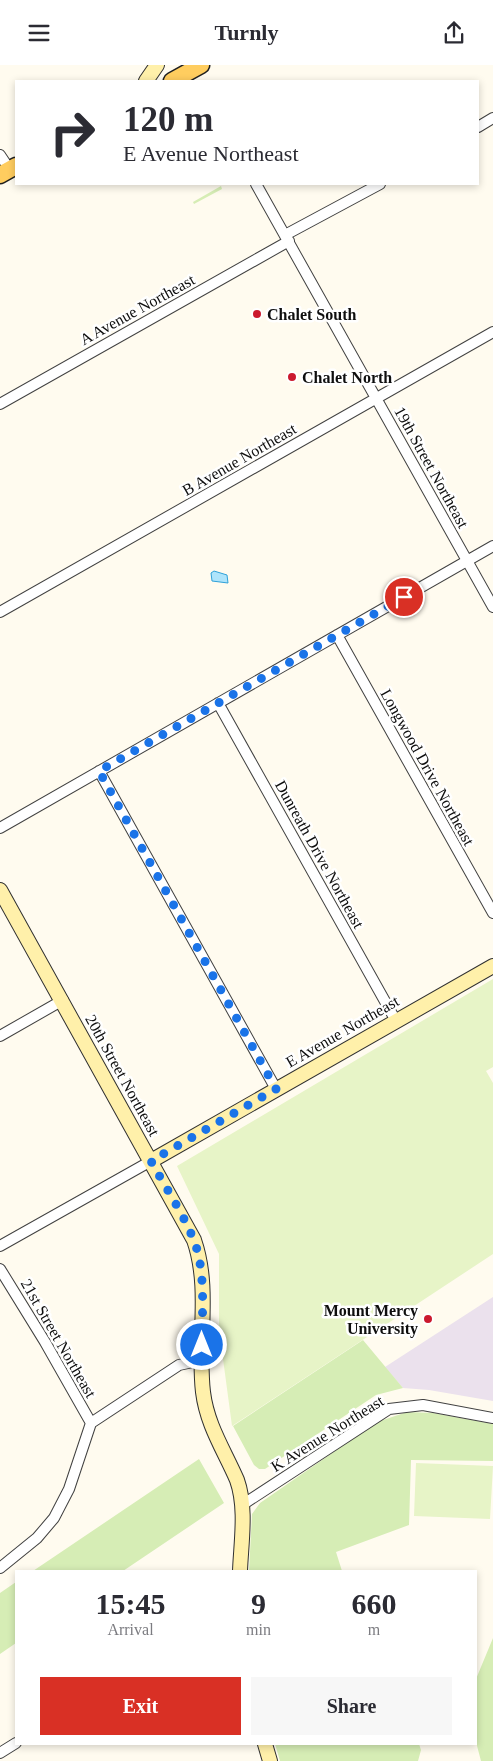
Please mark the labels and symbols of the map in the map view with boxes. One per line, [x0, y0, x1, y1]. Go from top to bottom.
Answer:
street label: A Avenue Northeast [77, 271, 198, 348]
place label: Chalet South [267, 306, 356, 323]
marker: Chalet South [251, 308, 263, 320]
place label: Chalet North [302, 369, 392, 386]
marker: Chalet North [286, 371, 298, 383]
street label: 19th Street Northeast [391, 404, 472, 531]
street label: B Avenue Northeast [179, 420, 300, 499]
pin [383, 576, 425, 618]
street label: Longwood Drive Northeast [377, 686, 478, 849]
street label: Dunreath Drive Northeast [272, 777, 368, 932]
street label: E Avenue Northeast [283, 992, 402, 1071]
street label: 20th Street Northeast [82, 1012, 163, 1139]
street label: 21st Street Northeast [18, 1276, 100, 1401]
place label: Mount Mercy University [324, 1302, 418, 1338]
marker: Mount Mercy University [422, 1313, 434, 1325]
position arrow [175, 1318, 227, 1370]
street label: K Avenue Northeast [268, 1392, 387, 1475]

